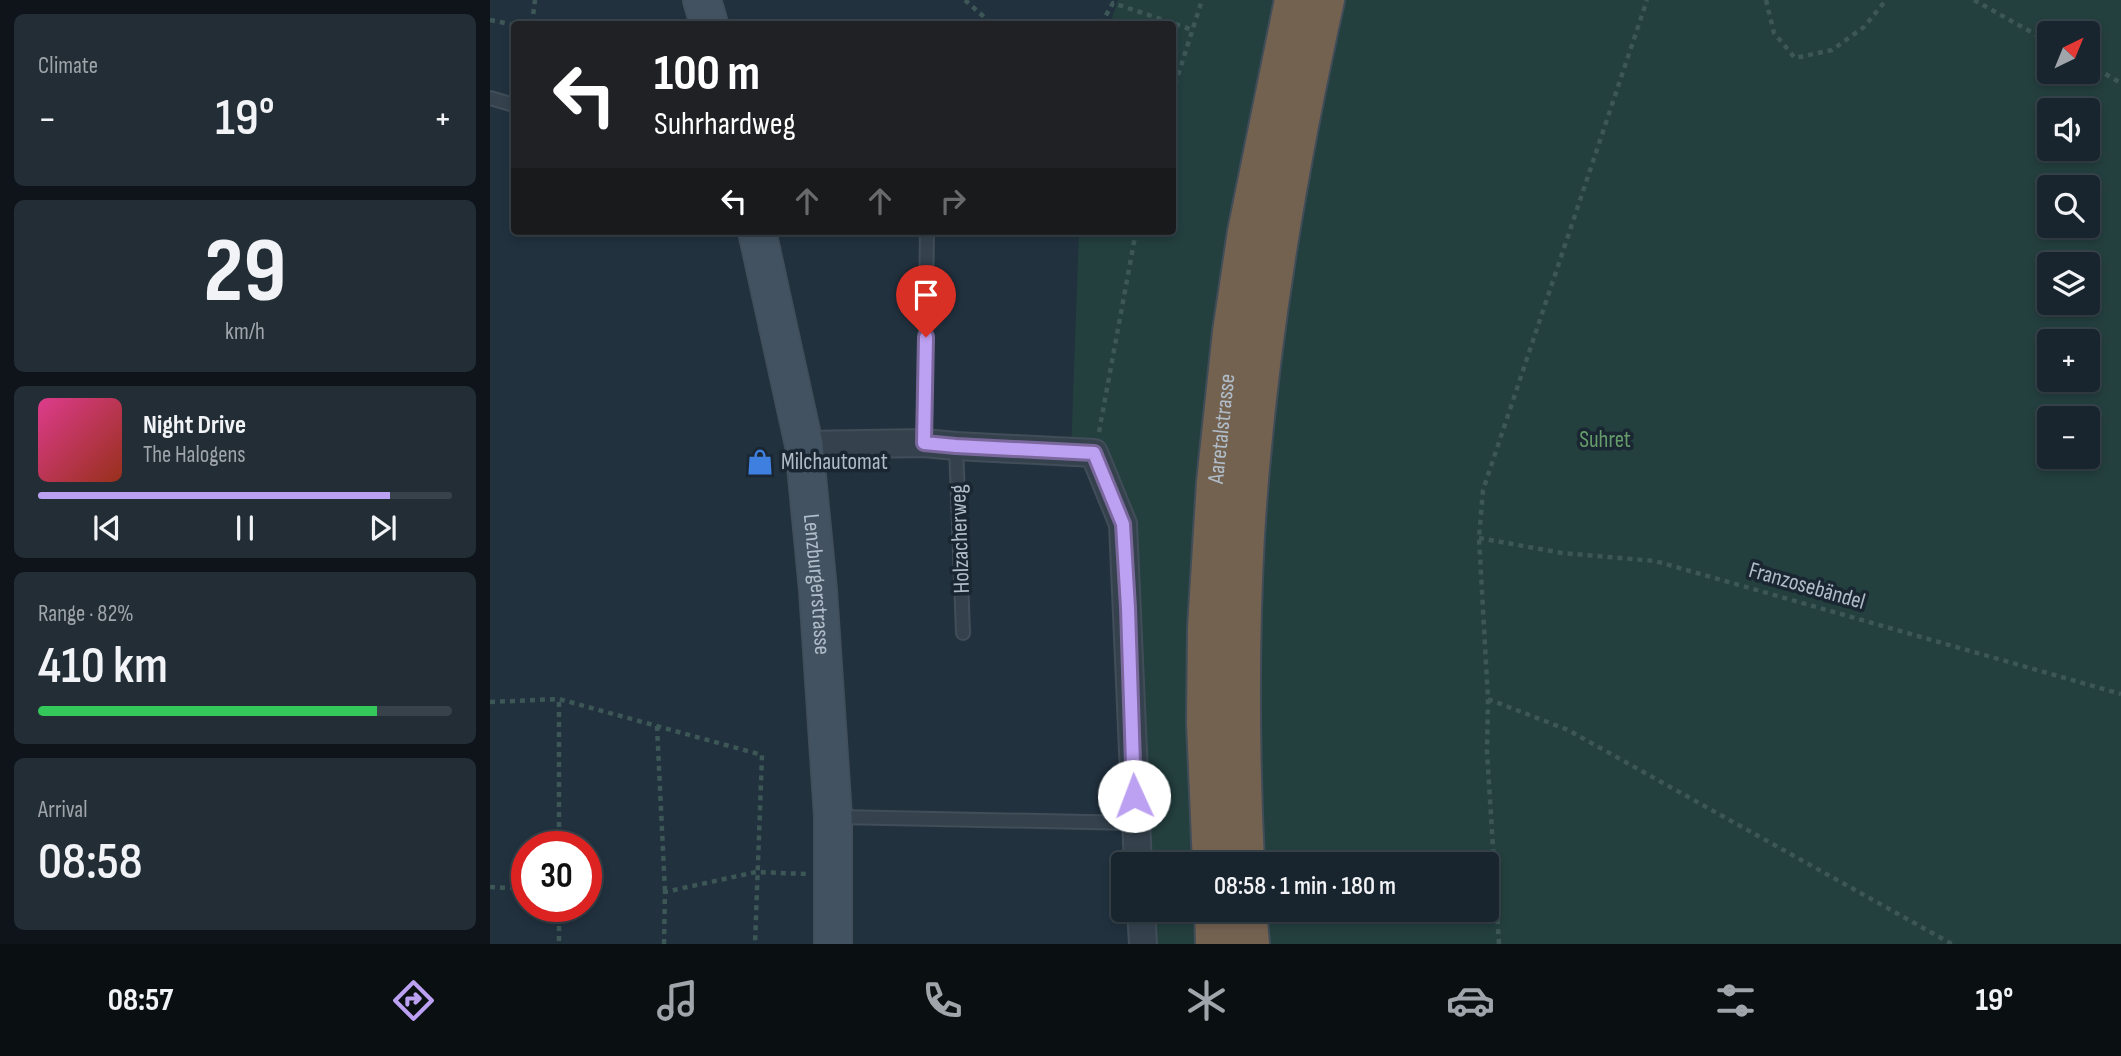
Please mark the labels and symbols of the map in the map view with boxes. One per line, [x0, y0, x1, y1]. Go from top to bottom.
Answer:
north arrow [2037, 21, 2100, 84]
pin [896, 265, 956, 337]
street label: Aaretalstrasse [1202, 372, 1241, 486]
park label: Suhret [1579, 426, 1631, 454]
shop icon: Milchautomat [745, 447, 775, 477]
place label: Milchautomat [781, 448, 888, 476]
street label: Holzacherweg [944, 484, 976, 594]
street label: Lenzburgerstrasse [797, 513, 836, 656]
street label: Franzosebändel [1745, 556, 1869, 616]
position arrow [1097, 759, 1171, 833]
speed limit sign: 30 [511, 831, 602, 922]

